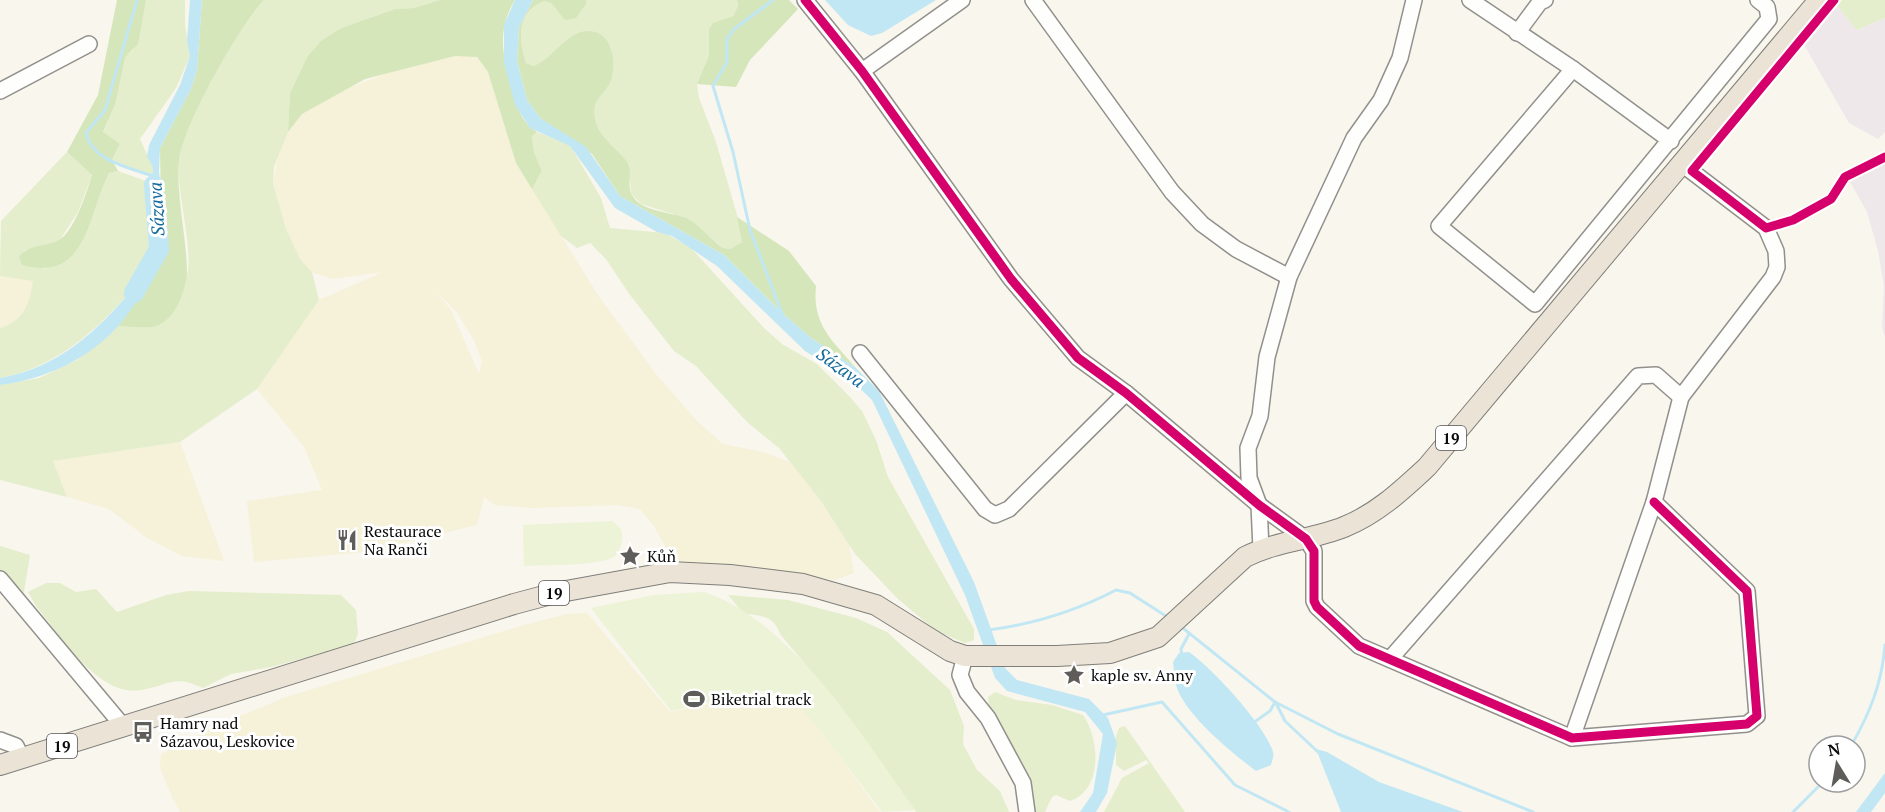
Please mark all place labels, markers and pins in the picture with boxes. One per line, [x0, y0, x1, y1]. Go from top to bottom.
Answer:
place label: Restaurace Na Ranči [364, 520, 442, 560]
restaurant icon: Restaurace Na Ranči [335, 528, 359, 552]
place icon: Kůň [618, 544, 642, 568]
place label: Kůň [647, 545, 677, 567]
place icon: kaple sv. Anny [1062, 663, 1086, 687]
place label: kaple sv. Anny [1091, 664, 1194, 686]
sports icon: Biketrial track [682, 687, 706, 711]
place label: Biketrial track [711, 688, 812, 710]
place label: Hamry nad Sázavou, Leskovice [160, 712, 295, 752]
bus stop icon: Hamry nad Sázavou, Leskovice [131, 720, 155, 744]

